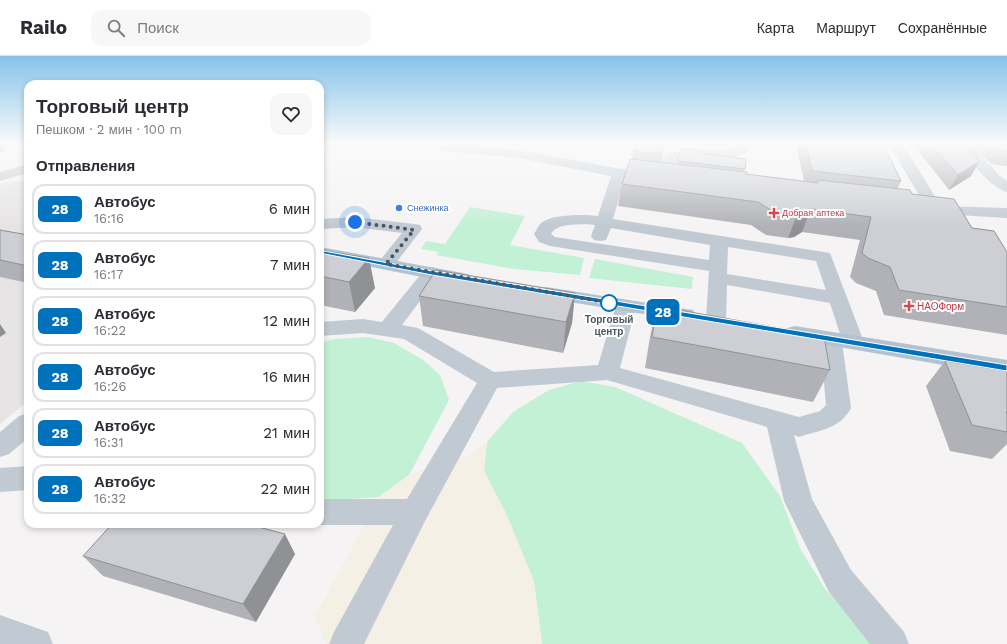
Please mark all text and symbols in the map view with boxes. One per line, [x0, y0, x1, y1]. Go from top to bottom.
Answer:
search box [91, 10, 371, 46]
text: Railo [20, 16, 67, 39]
icon: search [105, 17, 127, 39]
text: Поиск [137, 19, 179, 37]
text: Карта [757, 20, 794, 36]
text: Маршрут [816, 20, 876, 36]
text: Сохранённые [898, 20, 987, 36]
button: heart [270, 93, 312, 135]
text: Торговый центр [36, 95, 189, 118]
text: Пешком · 2 мин · 100 m [36, 122, 182, 137]
text: Отправления [36, 157, 135, 175]
text: Автобус [94, 193, 156, 211]
text: 6 мин [269, 200, 310, 218]
text: 28 [51, 201, 69, 217]
marker: Снежинка [394, 203, 404, 213]
place label: Снежинка [407, 203, 449, 213]
marker: Добрая аптека [769, 208, 779, 218]
place label: Добрая аптека [782, 208, 844, 218]
text: 16:16 [94, 211, 124, 226]
your location [345, 212, 365, 232]
text: Автобус [94, 249, 156, 267]
text: 7 мин [270, 256, 310, 274]
text: 28 [51, 257, 69, 273]
text: 16:17 [94, 267, 123, 282]
marker: Торговый центр [600, 294, 618, 312]
line badge: 28 [645, 299, 681, 325]
marker: НАОФорм [904, 301, 914, 311]
place label: НАОФорм [917, 301, 964, 312]
text: 28 [654, 304, 672, 320]
text: Автобус [94, 305, 156, 323]
text: 12 мин [263, 312, 310, 330]
text: 28 [51, 313, 69, 329]
place label: Торговый центр [585, 314, 633, 337]
text: 16:22 [94, 323, 126, 338]
text: Автобус [94, 361, 156, 379]
text: 16 мин [263, 368, 310, 386]
text: 28 [51, 369, 69, 385]
text: 16:26 [94, 379, 126, 394]
text: Автобус [94, 417, 156, 435]
text: 21 мин [263, 424, 310, 442]
text: 28 [51, 425, 69, 441]
text: 16:31 [94, 435, 123, 450]
text: Автобус [94, 473, 156, 491]
text: 22 мин [260, 480, 310, 498]
text: 28 [51, 481, 69, 497]
text: 16:32 [94, 491, 126, 506]

